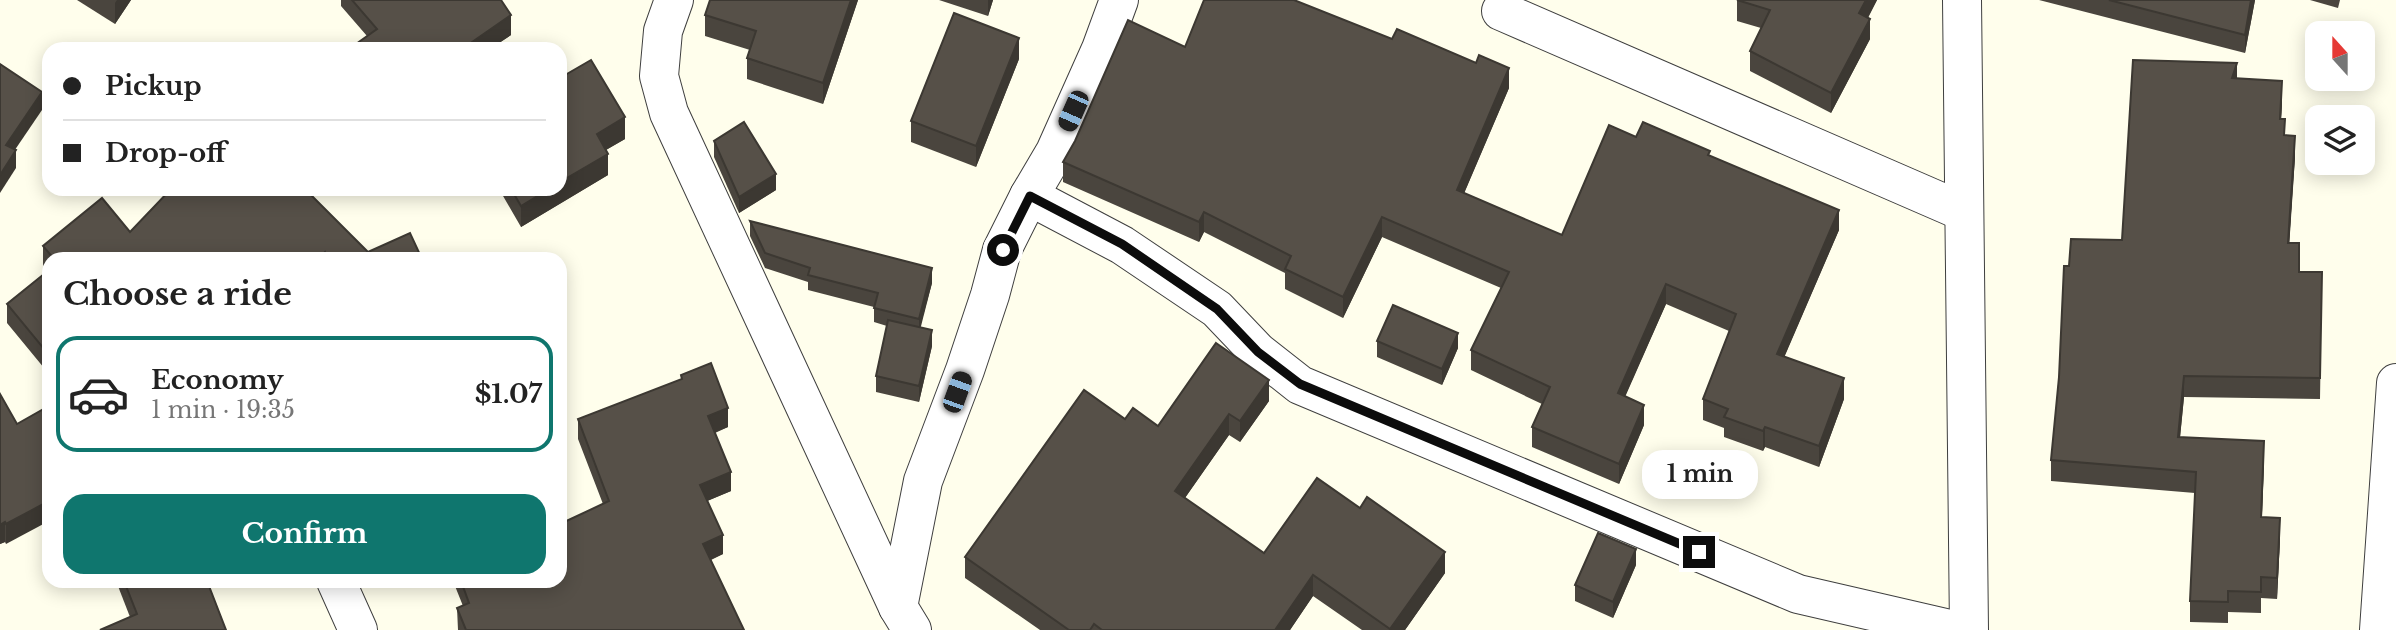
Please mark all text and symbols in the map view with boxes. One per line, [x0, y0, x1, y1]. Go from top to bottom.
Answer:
north arrow [2305, 21, 2375, 91]
map controls [2305, 21, 2375, 175]
text: Pickup [105, 70, 202, 102]
car [1055, 88, 1092, 134]
button: layers [2305, 105, 2375, 175]
text: Drop-off [105, 137, 226, 169]
route start [987, 234, 1019, 266]
text: Choose a ride [63, 274, 292, 314]
icon: car [67, 363, 130, 426]
text: Economy [151, 364, 284, 396]
car [940, 369, 975, 415]
text: $1.07 [475, 378, 542, 410]
text: 1 min · 19:35 [151, 396, 295, 424]
callout: 1 min [1641, 450, 1757, 500]
text: 1 min [1667, 460, 1733, 488]
button: Confirm [63, 494, 546, 574]
route end [1683, 536, 1715, 568]

